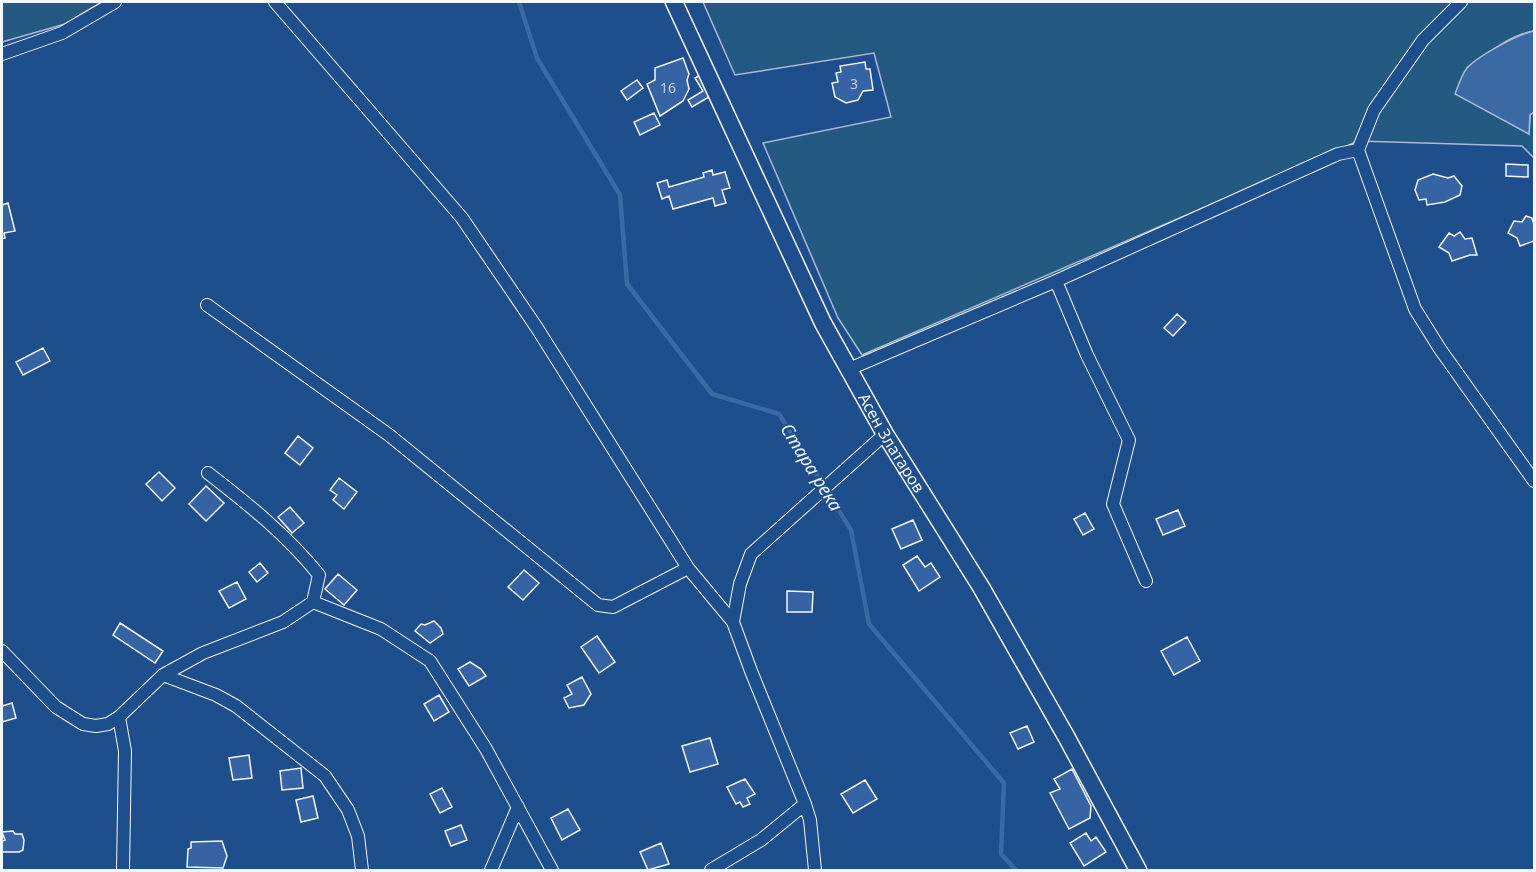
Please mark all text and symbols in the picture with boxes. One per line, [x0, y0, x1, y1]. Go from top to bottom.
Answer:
house number: 3 [850, 74, 858, 93]
house number: 16 [660, 78, 676, 97]
street label: Асен Златаров [853, 389, 930, 497]
water label: Стара река [775, 418, 849, 516]

